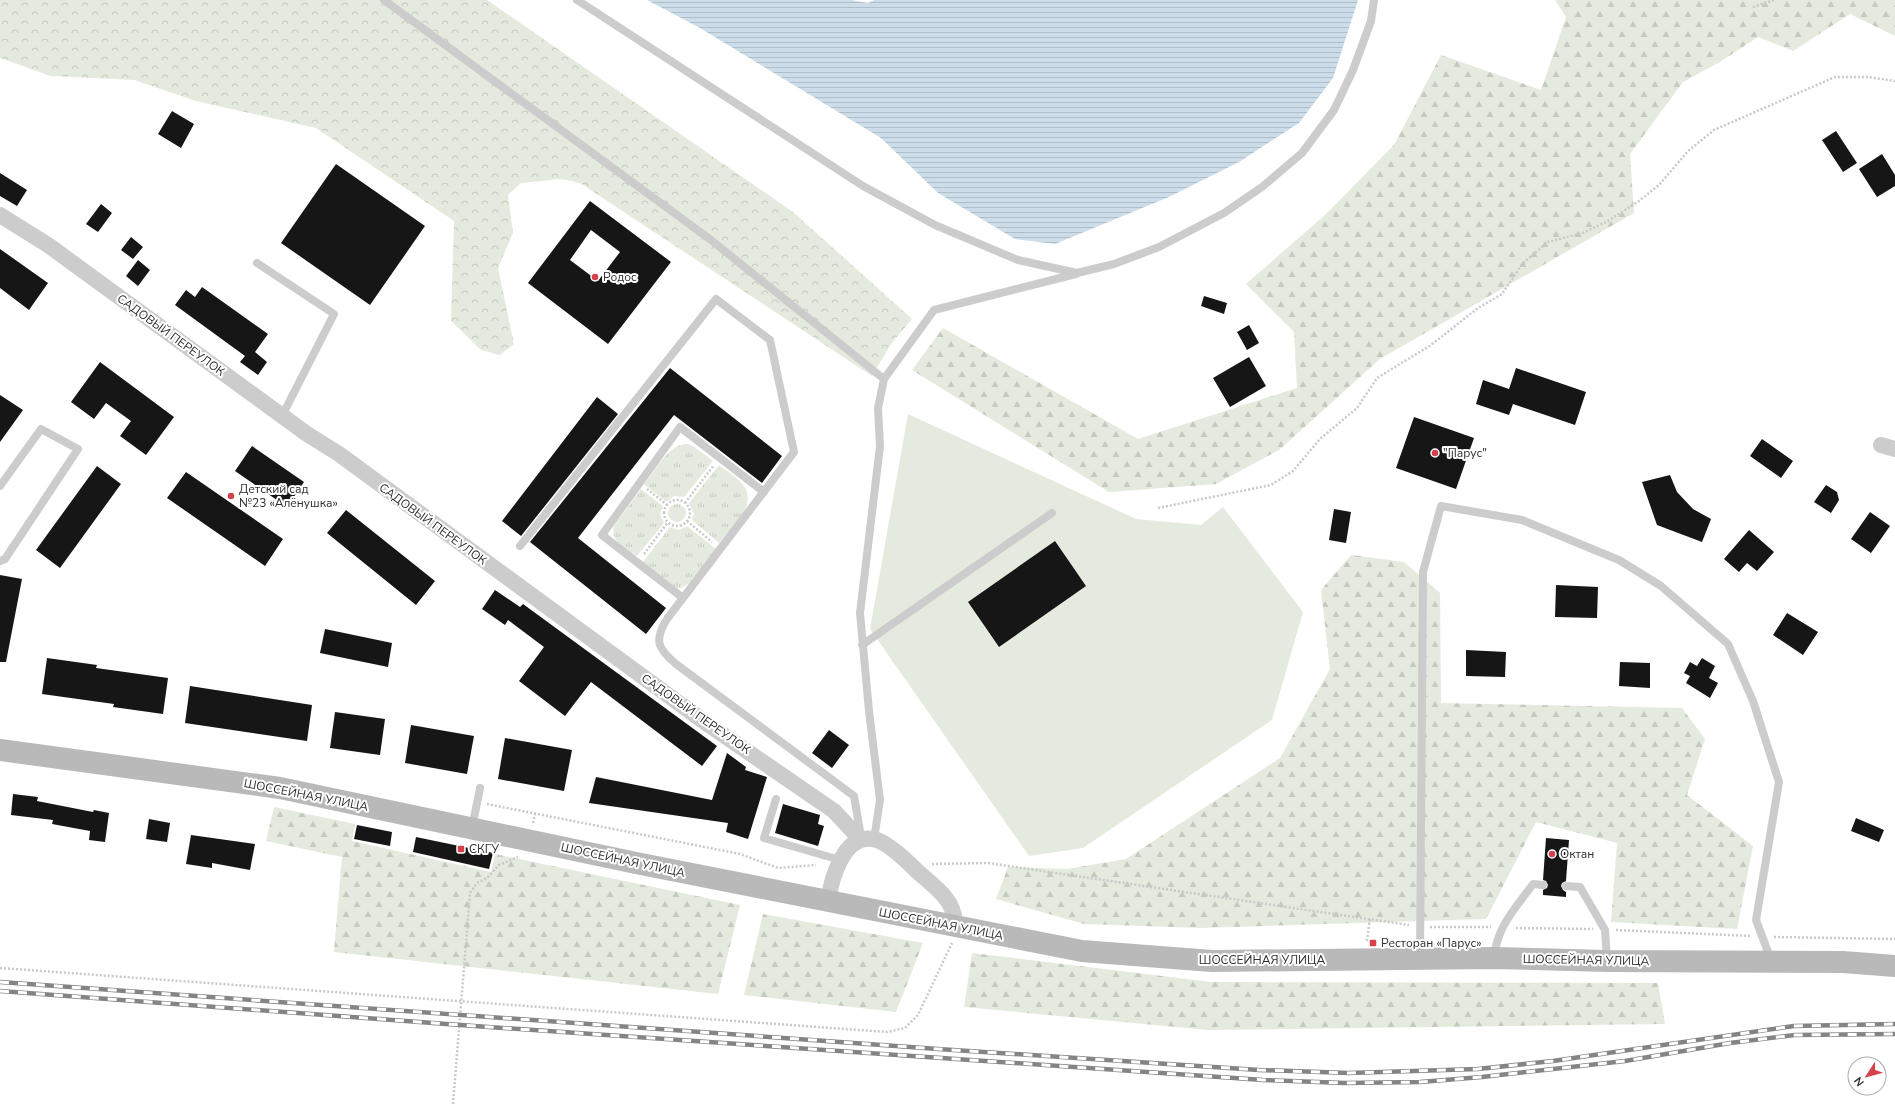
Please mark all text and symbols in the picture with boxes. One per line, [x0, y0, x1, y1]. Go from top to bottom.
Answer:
place label: Родос [603, 269, 637, 285]
marker: Родос [590, 272, 600, 282]
street label: САДОВЫЙ ПЕРЕУЛОК [114, 290, 228, 380]
place label: "Парус" [1443, 445, 1487, 461]
marker: "Парус" [1430, 448, 1440, 458]
street label: САДОВЫЙ ПЕРЕУЛОК [376, 479, 490, 569]
place label: Детский сад №23 «Алёнушка» [239, 481, 338, 511]
marker: Детский сад №23 «Алёнушка» [226, 491, 236, 501]
street label: САДОВЫЙ ПЕРЕУЛОК [638, 670, 754, 758]
street label: ШОССЕЙНАЯ УЛИЦА [242, 775, 370, 815]
street label: ШОССЕЙНАЯ УЛИЦА [559, 839, 687, 881]
place label: СКГУ [469, 841, 499, 857]
marker: СКГУ [456, 844, 466, 854]
place label: Октан [1560, 846, 1594, 862]
marker: Октан [1547, 849, 1557, 859]
street label: ШОССЕЙНАЯ УЛИЦА [877, 904, 1005, 944]
place label: Ресторан «Парус» [1381, 935, 1481, 951]
marker: Ресторан «Парус» [1368, 938, 1378, 948]
street label: ШОССЕЙНАЯ УЛИЦА [1523, 951, 1650, 969]
street label: ШОССЕЙНАЯ УЛИЦА [1199, 952, 1325, 968]
north arrow [1847, 1056, 1887, 1096]
text: N [1851, 1074, 1868, 1089]

